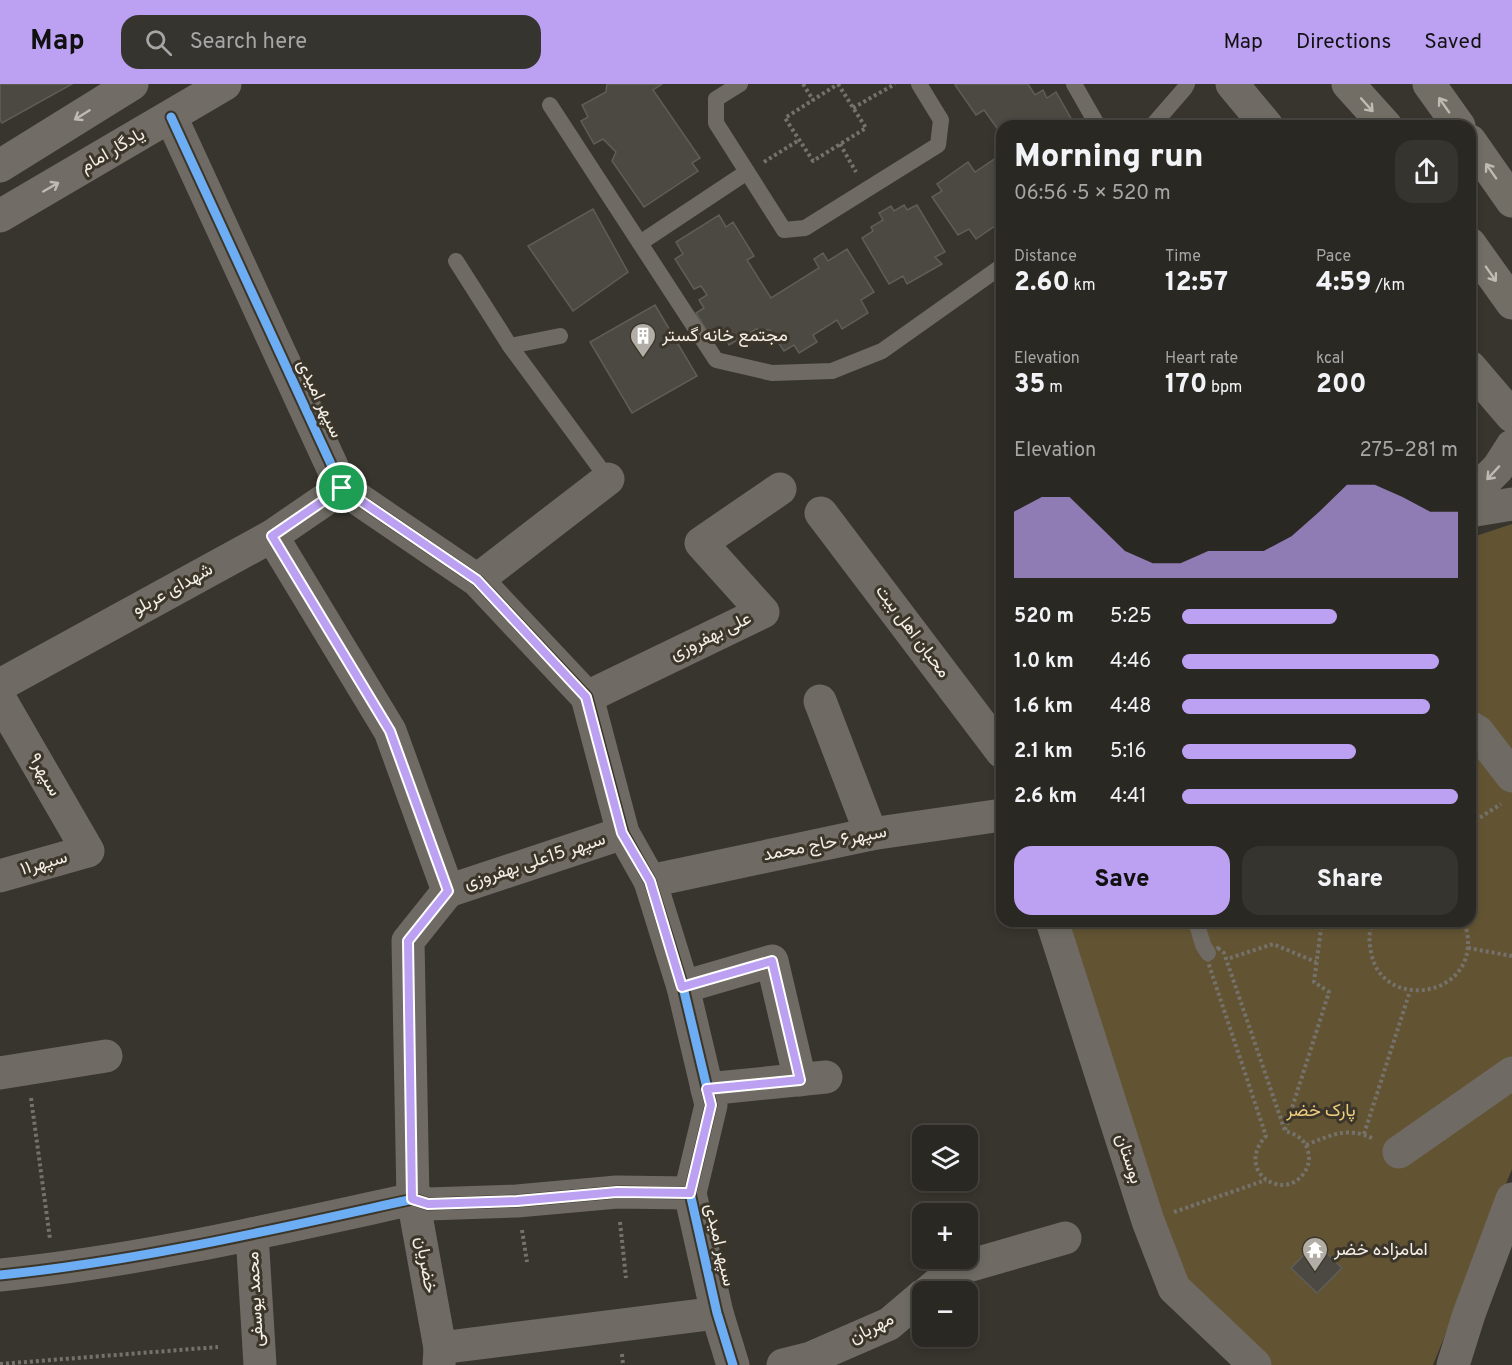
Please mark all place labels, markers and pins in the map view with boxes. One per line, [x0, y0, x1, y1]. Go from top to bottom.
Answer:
building icon: مجتمع خانه گستر [628, 321, 658, 359]
place label: مجتمع خانه گستر [661, 325, 788, 348]
pin [316, 462, 367, 513]
temple icon: امامزاده خضر [1300, 1235, 1330, 1273]
place label: امامزاده خضر [1333, 1239, 1428, 1262]

